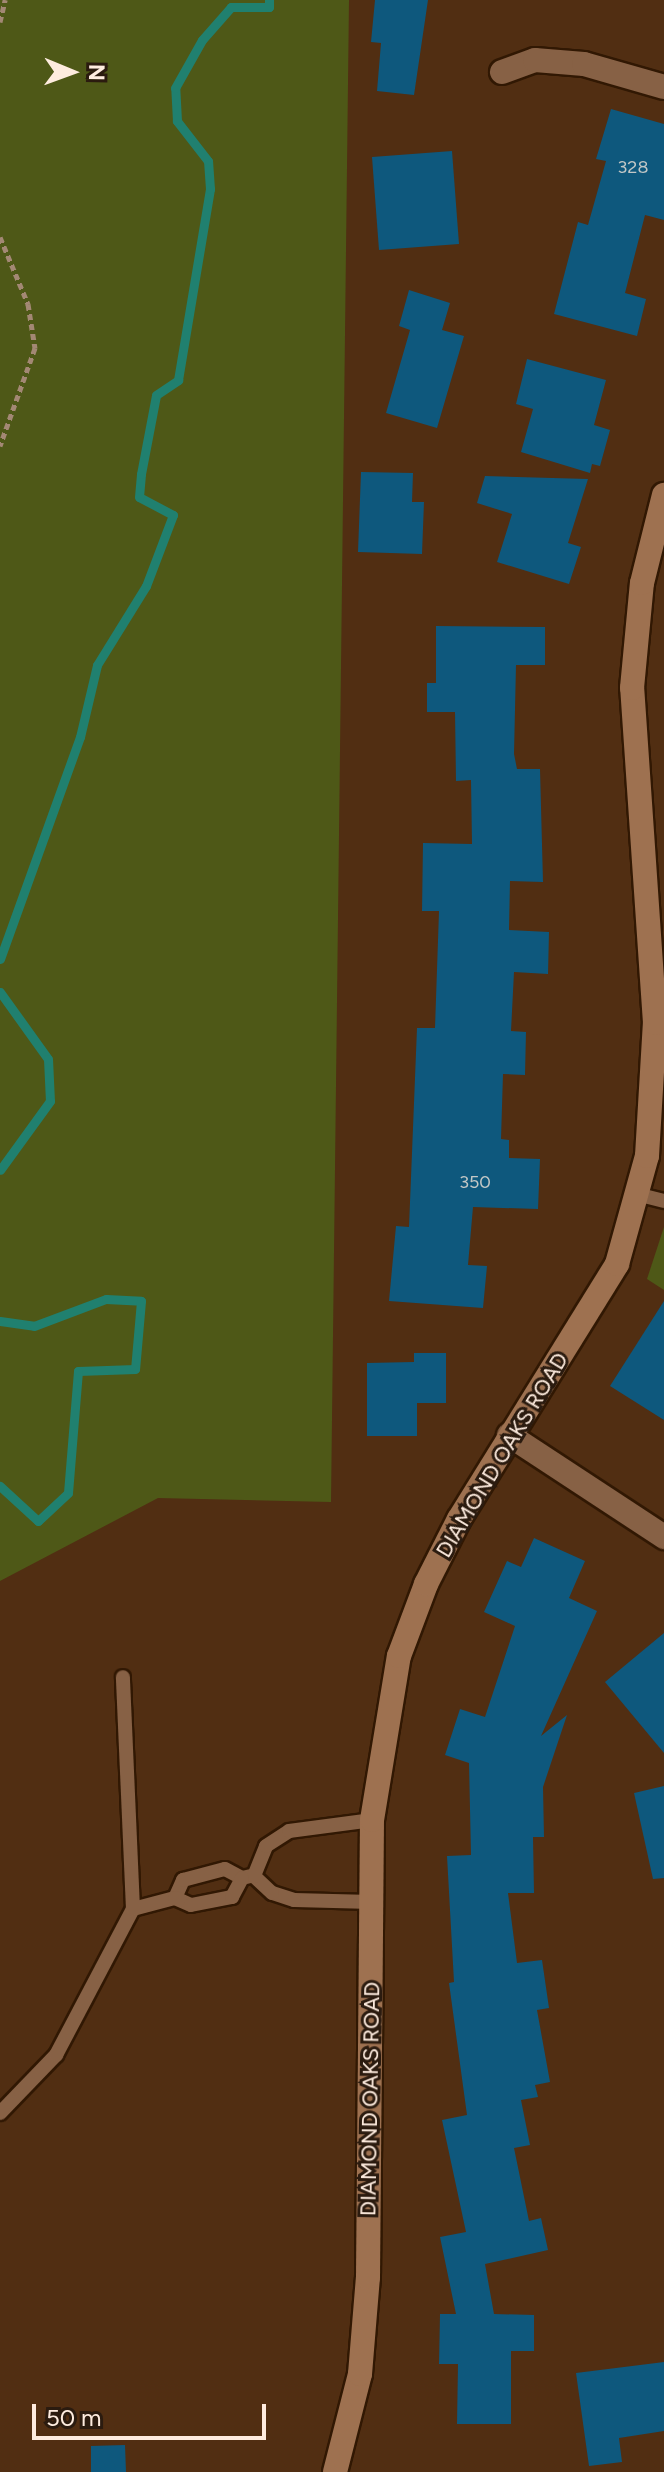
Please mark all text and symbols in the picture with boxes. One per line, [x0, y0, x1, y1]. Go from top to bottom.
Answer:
north arrow [32, 32, 112, 112]
text: N [83, 64, 110, 81]
house number: 328 [618, 156, 648, 178]
house number: 350 [459, 1171, 491, 1193]
street label: DIAMOND OAKS ROAD [430, 1348, 574, 1562]
street label: DIAMOND OAKS ROAD [355, 1982, 385, 2216]
scale bar [36, 2388, 270, 2438]
text: 50 m [46, 2403, 102, 2432]

